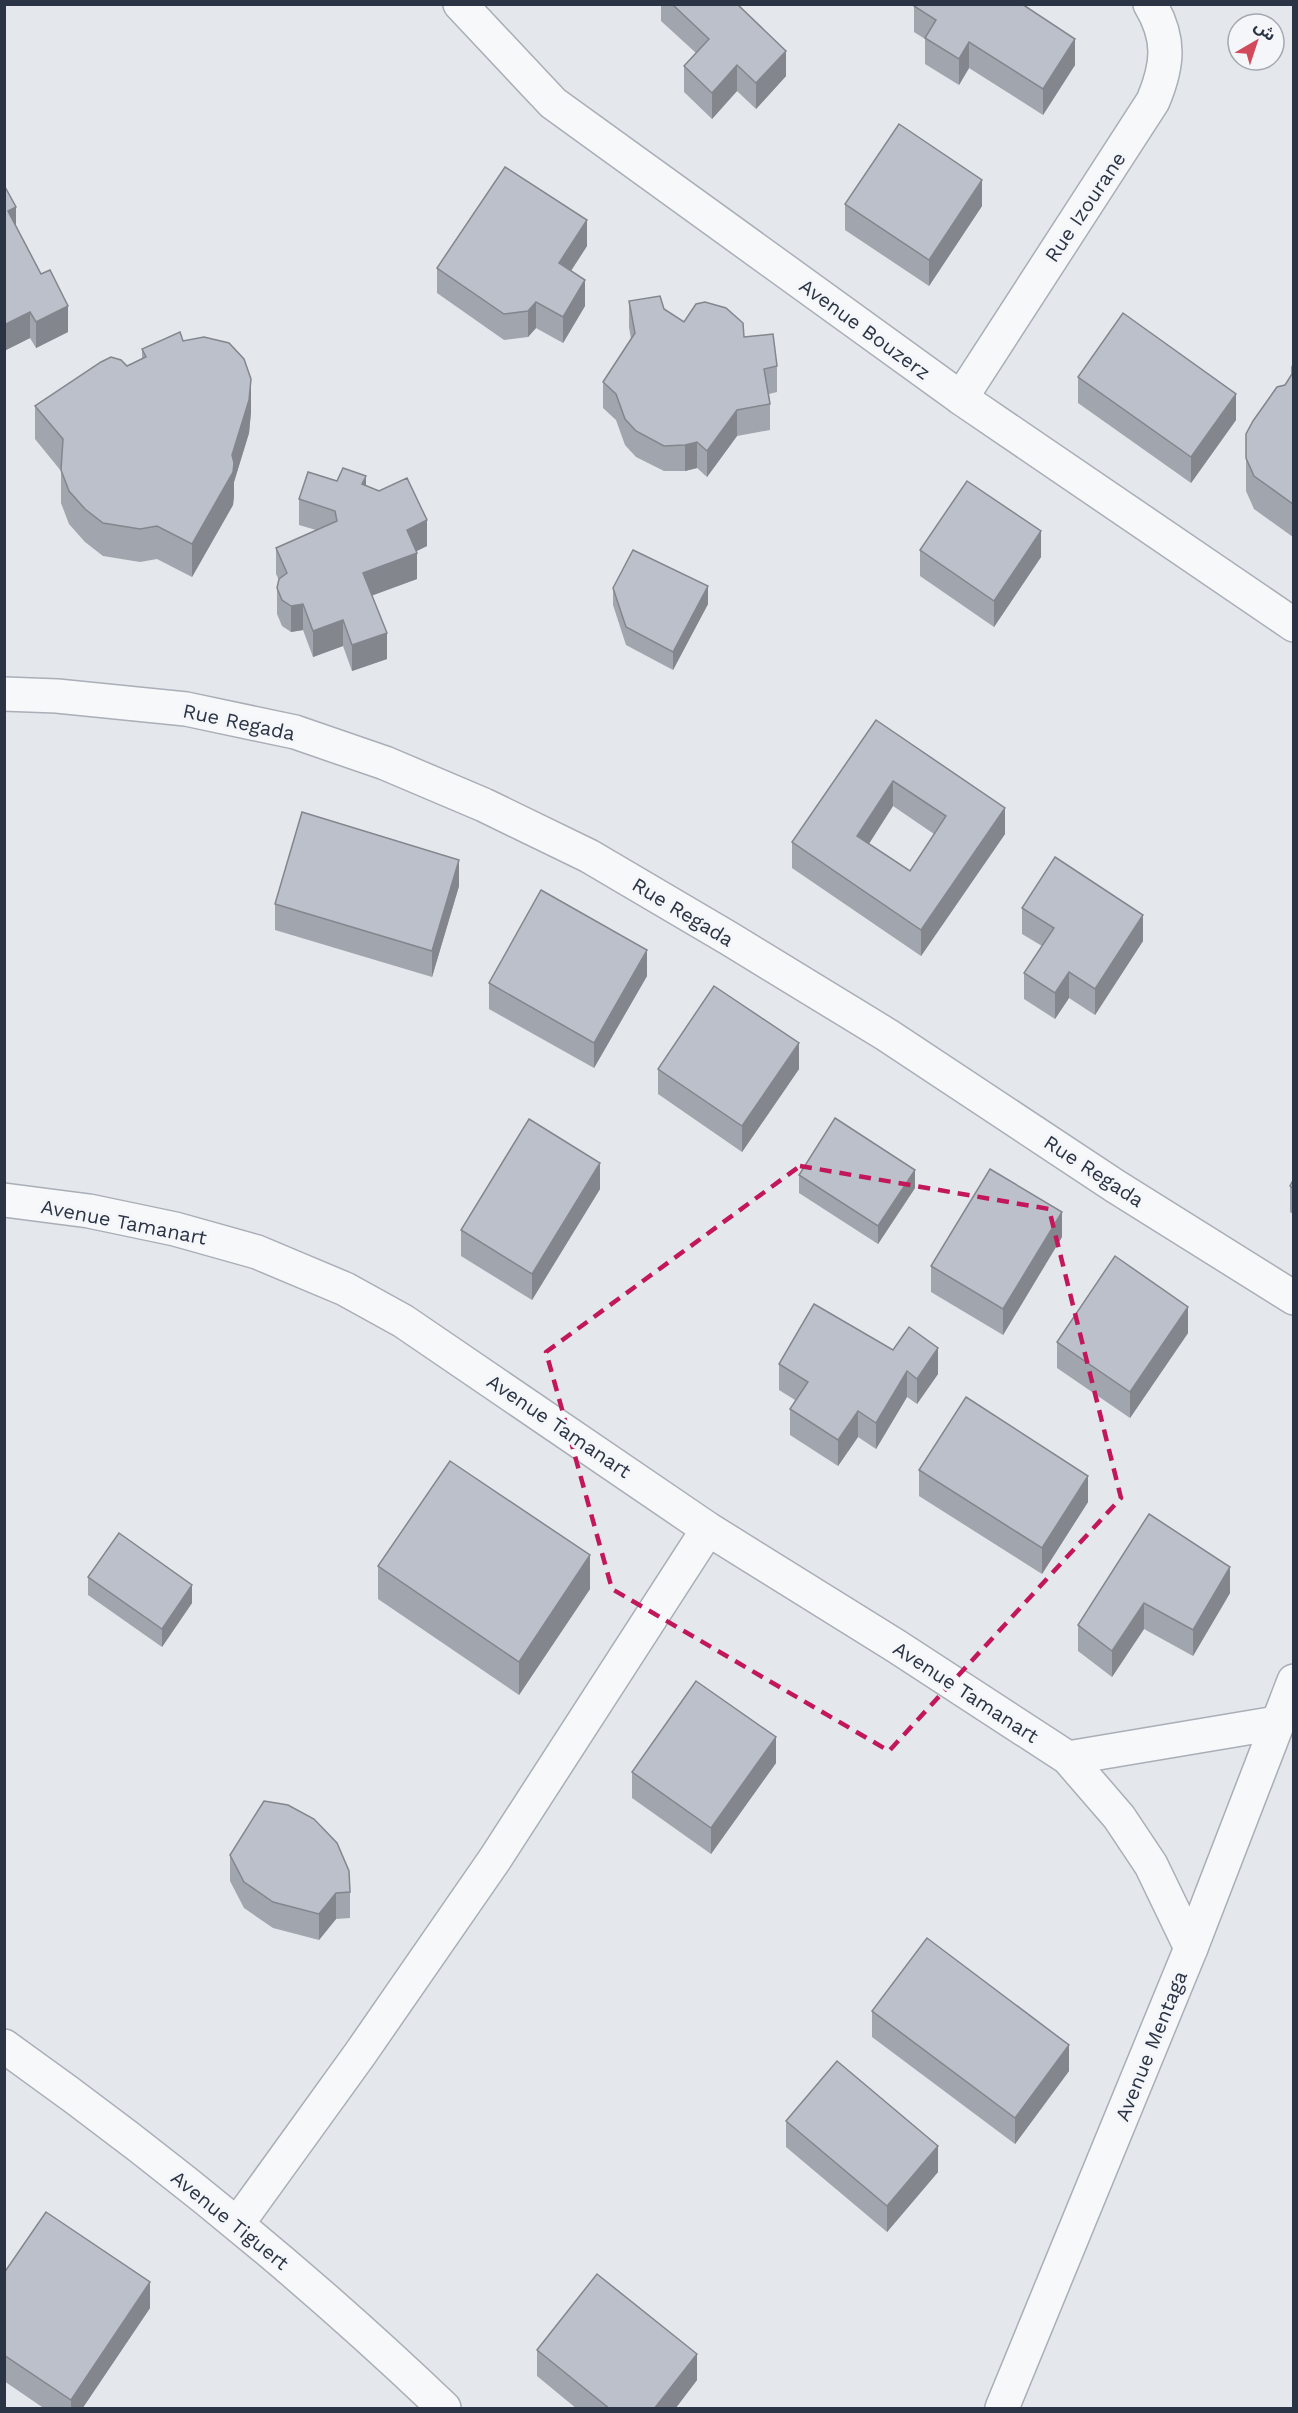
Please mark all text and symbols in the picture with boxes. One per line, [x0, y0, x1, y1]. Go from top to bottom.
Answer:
north arrow [1226, 12, 1286, 72]
text: ش [1251, 16, 1280, 45]
street label: Rue Izourane [1039, 147, 1131, 267]
street label: Avenue Bouzerz [795, 273, 935, 385]
street label: Rue Regada [181, 698, 297, 746]
street label: Rue Regada [628, 872, 738, 952]
street label: Rue Regada [1040, 1130, 1148, 1212]
street label: Avenue Tamanart [39, 1194, 210, 1250]
street label: Avenue Tamanart [482, 1369, 636, 1483]
street label: Avenue Tamanart [889, 1636, 1044, 1748]
street label: Avenue Mentaga [1110, 1967, 1192, 2125]
street label: Avenue Tiguert [166, 2165, 294, 2275]

